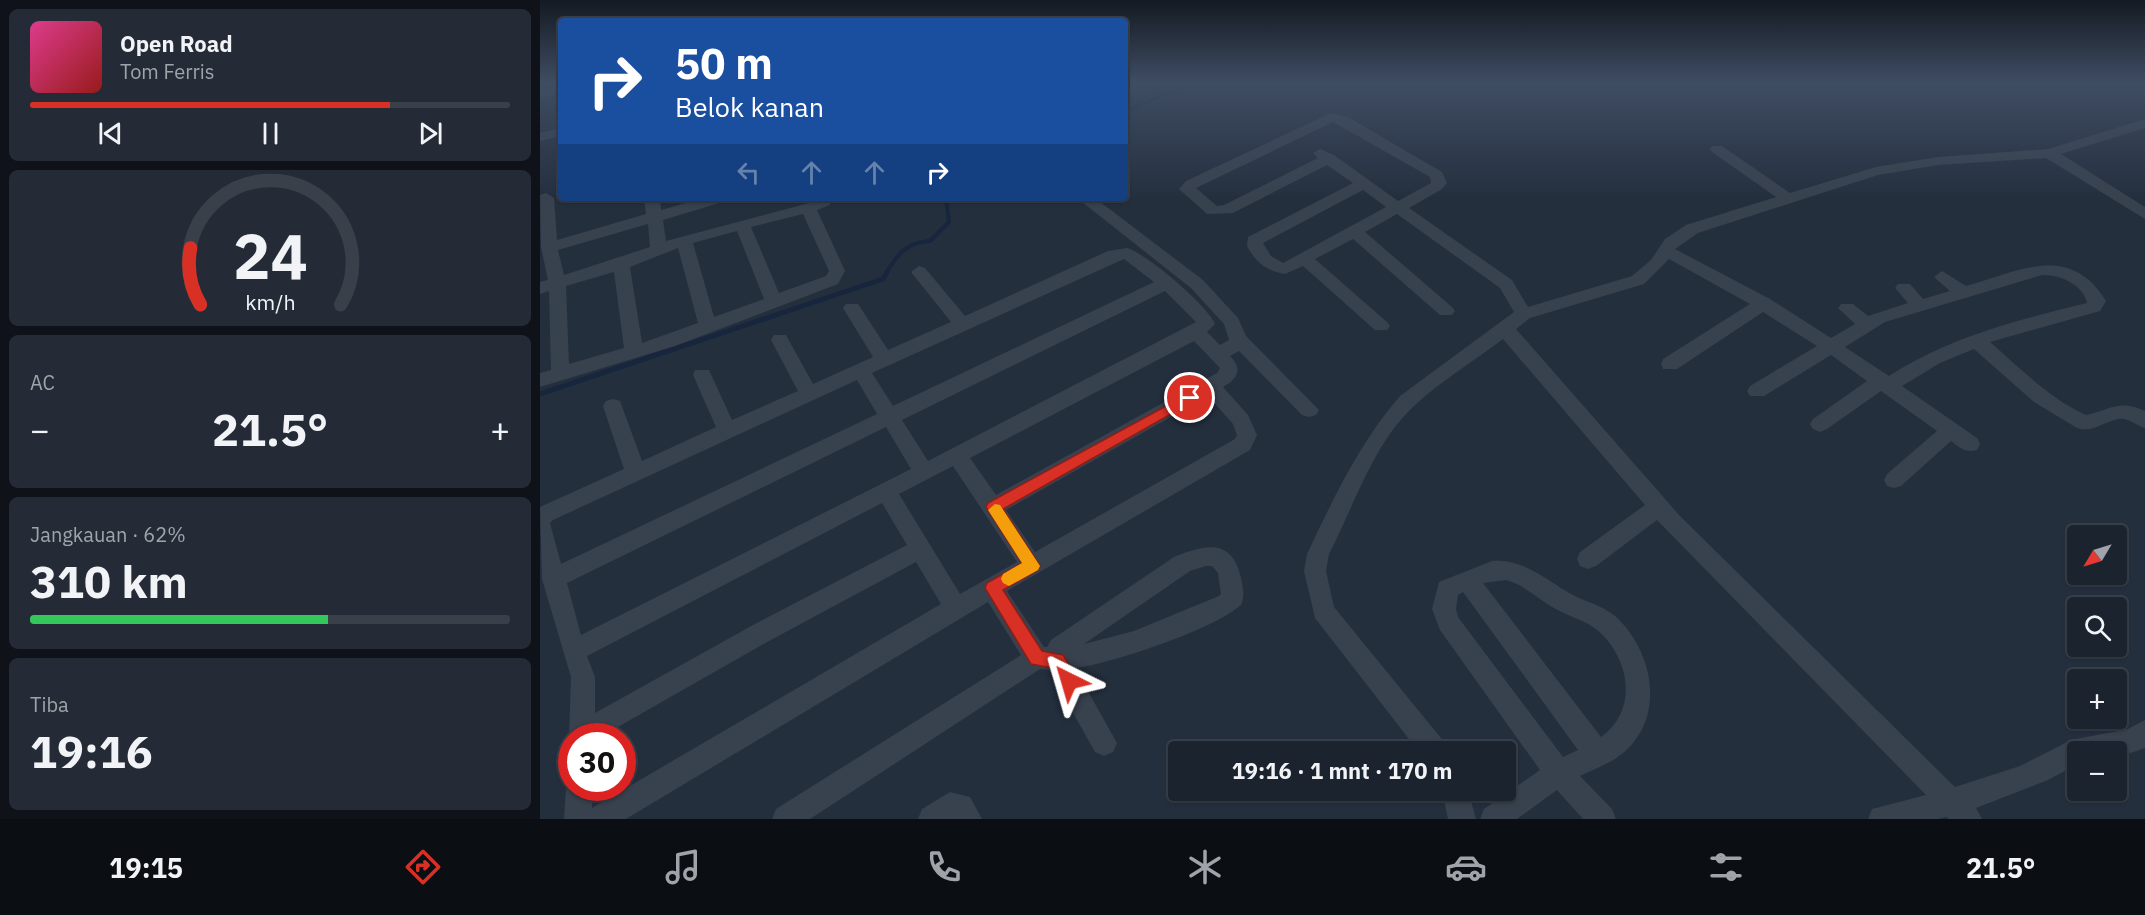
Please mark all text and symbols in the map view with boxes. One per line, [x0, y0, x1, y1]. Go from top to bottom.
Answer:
text: Open Road [120, 29, 233, 58]
text: 50 m [675, 36, 773, 91]
icon: right [576, 42, 654, 120]
text: Tom Ferris [120, 58, 215, 85]
text: Belok kanan [675, 89, 824, 124]
icon: previous [94, 117, 127, 150]
icon: pause [254, 117, 287, 150]
icon: next [414, 117, 447, 150]
icon: left [732, 156, 765, 189]
icon: ahead [795, 156, 828, 189]
icon: ahead [858, 156, 891, 189]
icon: right [921, 156, 954, 189]
text: 24 [233, 215, 307, 296]
text: km/h [245, 289, 295, 317]
text: AC [30, 369, 55, 396]
pin [1164, 372, 1215, 423]
icon: arrive [1173, 381, 1206, 414]
text: 21.5° [212, 400, 328, 458]
text: − [30, 408, 50, 451]
text: + [490, 408, 510, 451]
text: Jangkauan · 62% [30, 521, 186, 548]
north arrow [2067, 525, 2127, 585]
map controls [2067, 525, 2127, 801]
text: 310 km [30, 552, 188, 610]
button: search [2067, 597, 2127, 657]
position arrow [1037, 649, 1101, 713]
button: + [2067, 669, 2127, 729]
text: Tiba [30, 691, 69, 718]
text: 19:16 [30, 722, 153, 780]
speed limit sign: 30 [558, 723, 636, 801]
button: − [2067, 741, 2127, 801]
text: 19:16 · 1 mnt · 170 m [1232, 756, 1452, 785]
icon: directions [402, 846, 444, 888]
icon: music [662, 846, 704, 888]
icon: phone [923, 846, 965, 888]
icon: climate [1184, 846, 1226, 888]
icon: car [1445, 846, 1487, 888]
icon: filters [1705, 846, 1747, 888]
text: 19:15 [109, 850, 183, 885]
text: 21.5° [1966, 850, 2036, 885]

